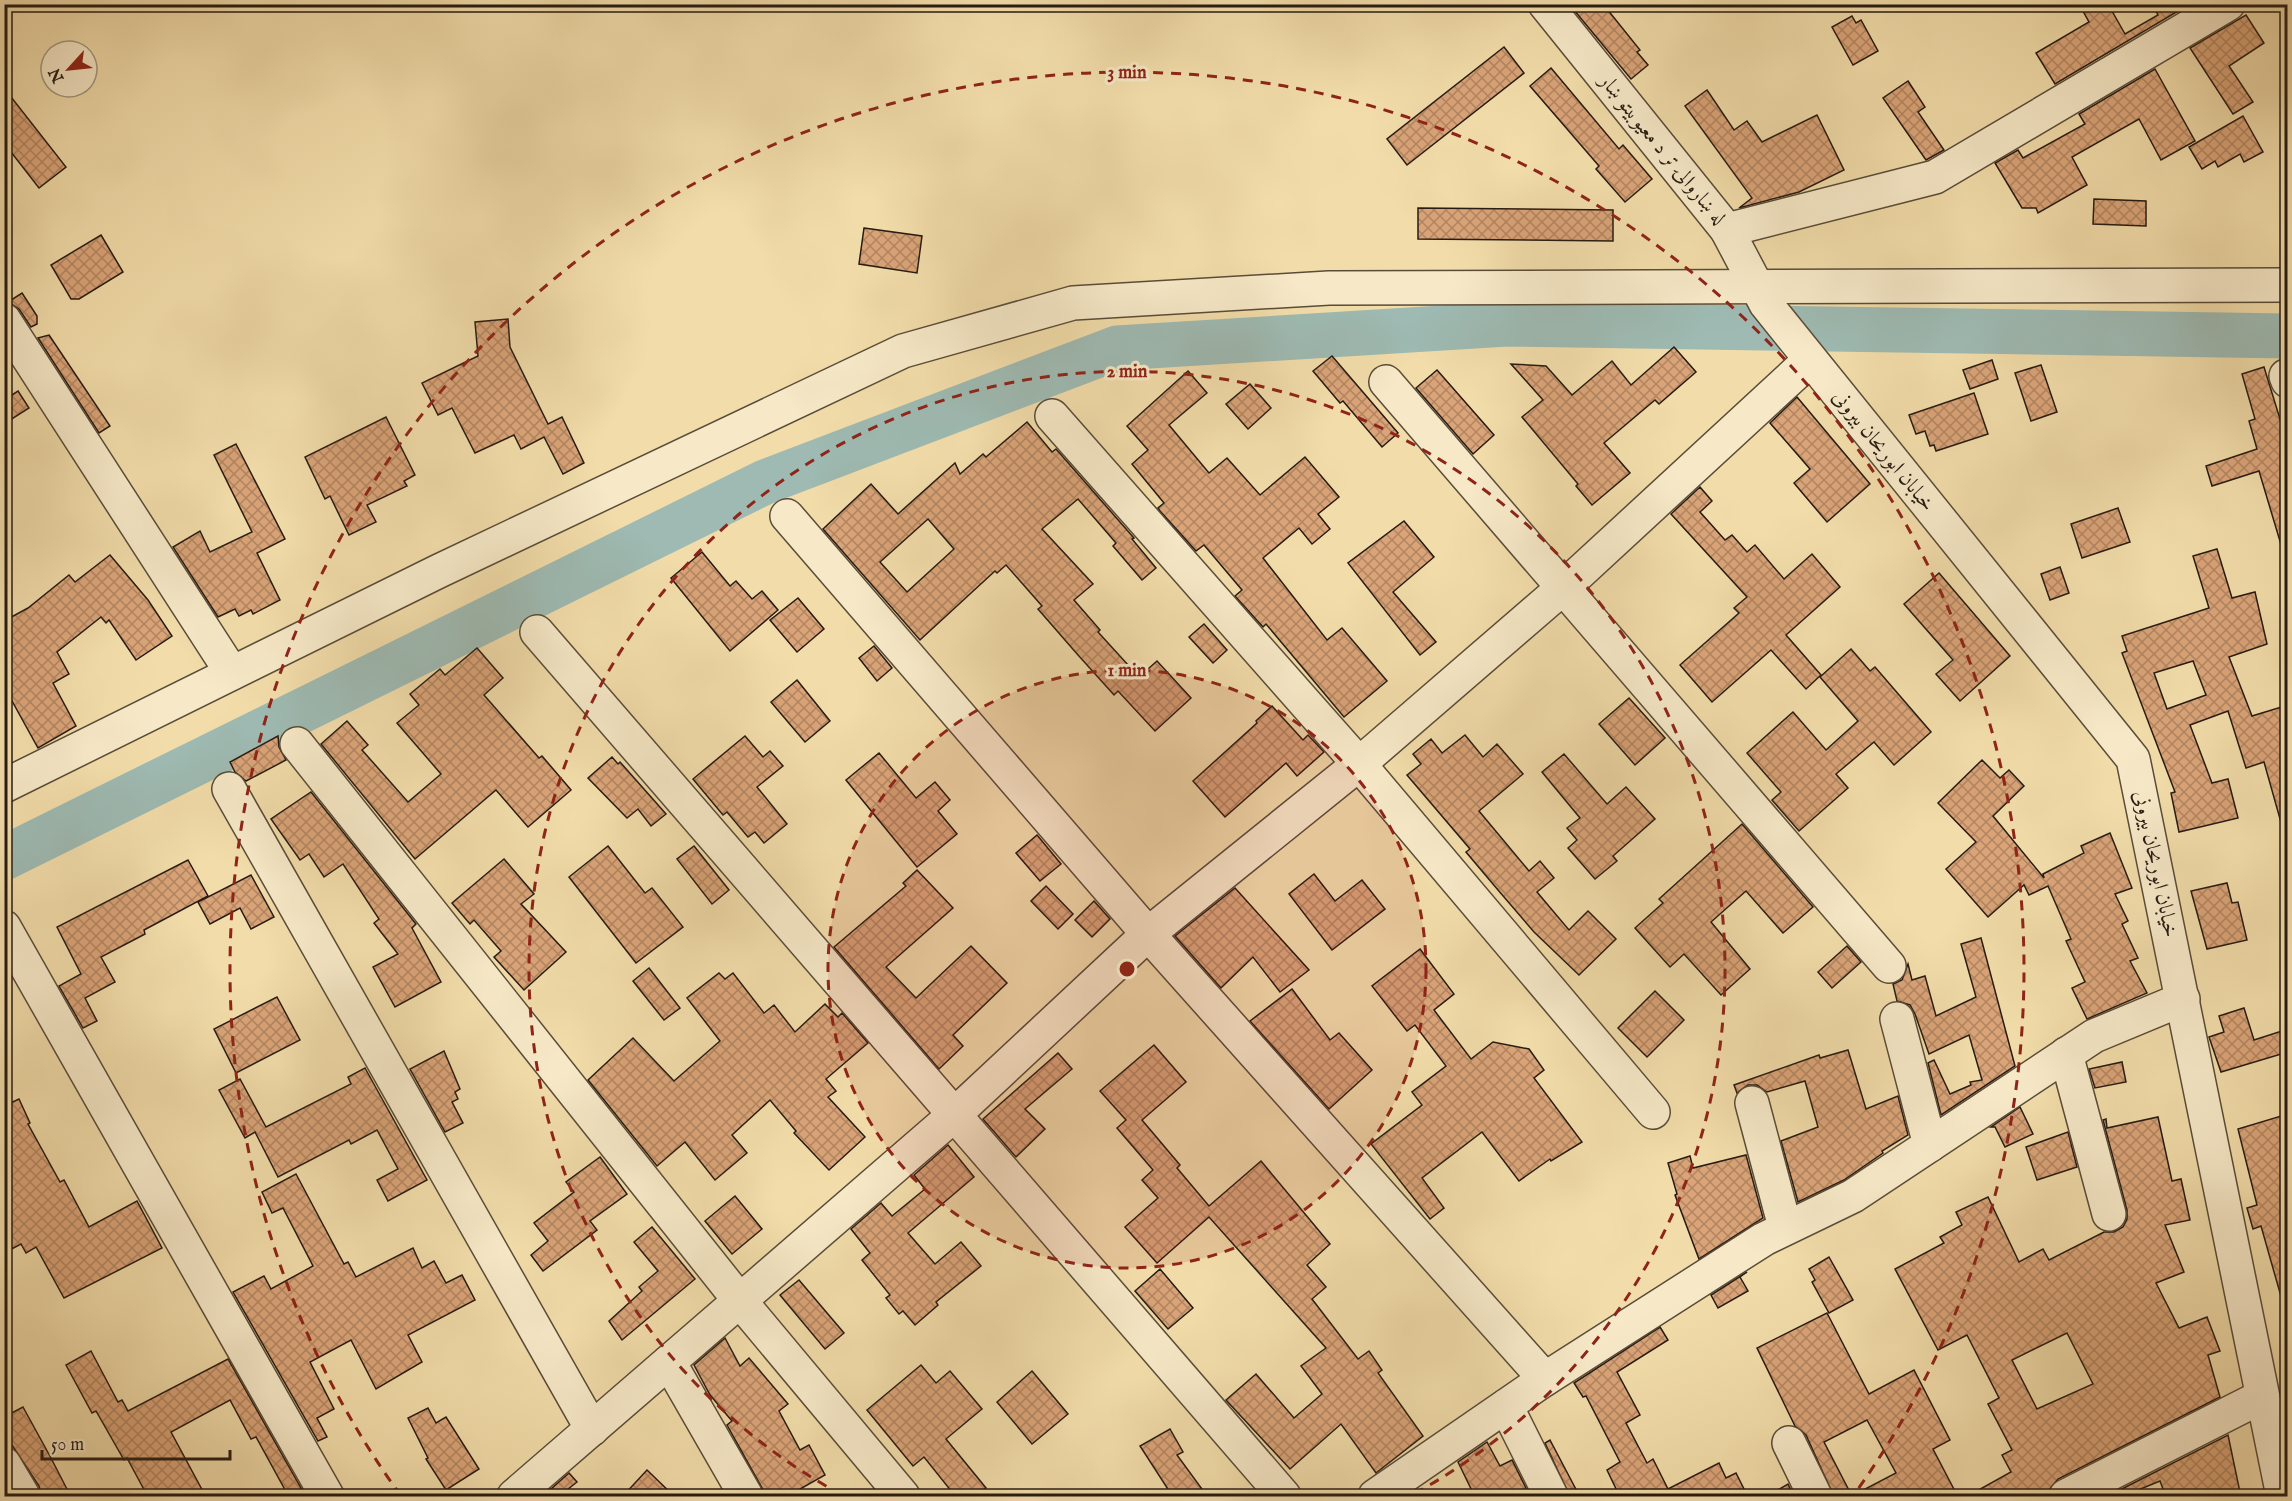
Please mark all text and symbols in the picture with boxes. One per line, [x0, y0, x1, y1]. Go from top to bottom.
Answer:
north arrow [39, 39, 99, 99]
text: 3 min [1108, 62, 1147, 85]
text: N [45, 64, 70, 87]
street label: له ښاروالۍ تر د معیوبیتو ښار [1591, 67, 1731, 231]
text: 2 min [1107, 361, 1148, 384]
street label: خیابان ابوریحان بیرونی [1826, 385, 1940, 517]
text: 1 min [1108, 660, 1147, 683]
street label: خیابان ابوریحان بیرونی [2126, 788, 2184, 940]
centre of rings [1117, 959, 1137, 979]
scale bar [42, 1423, 230, 1461]
text: 50 m [51, 1434, 84, 1457]

